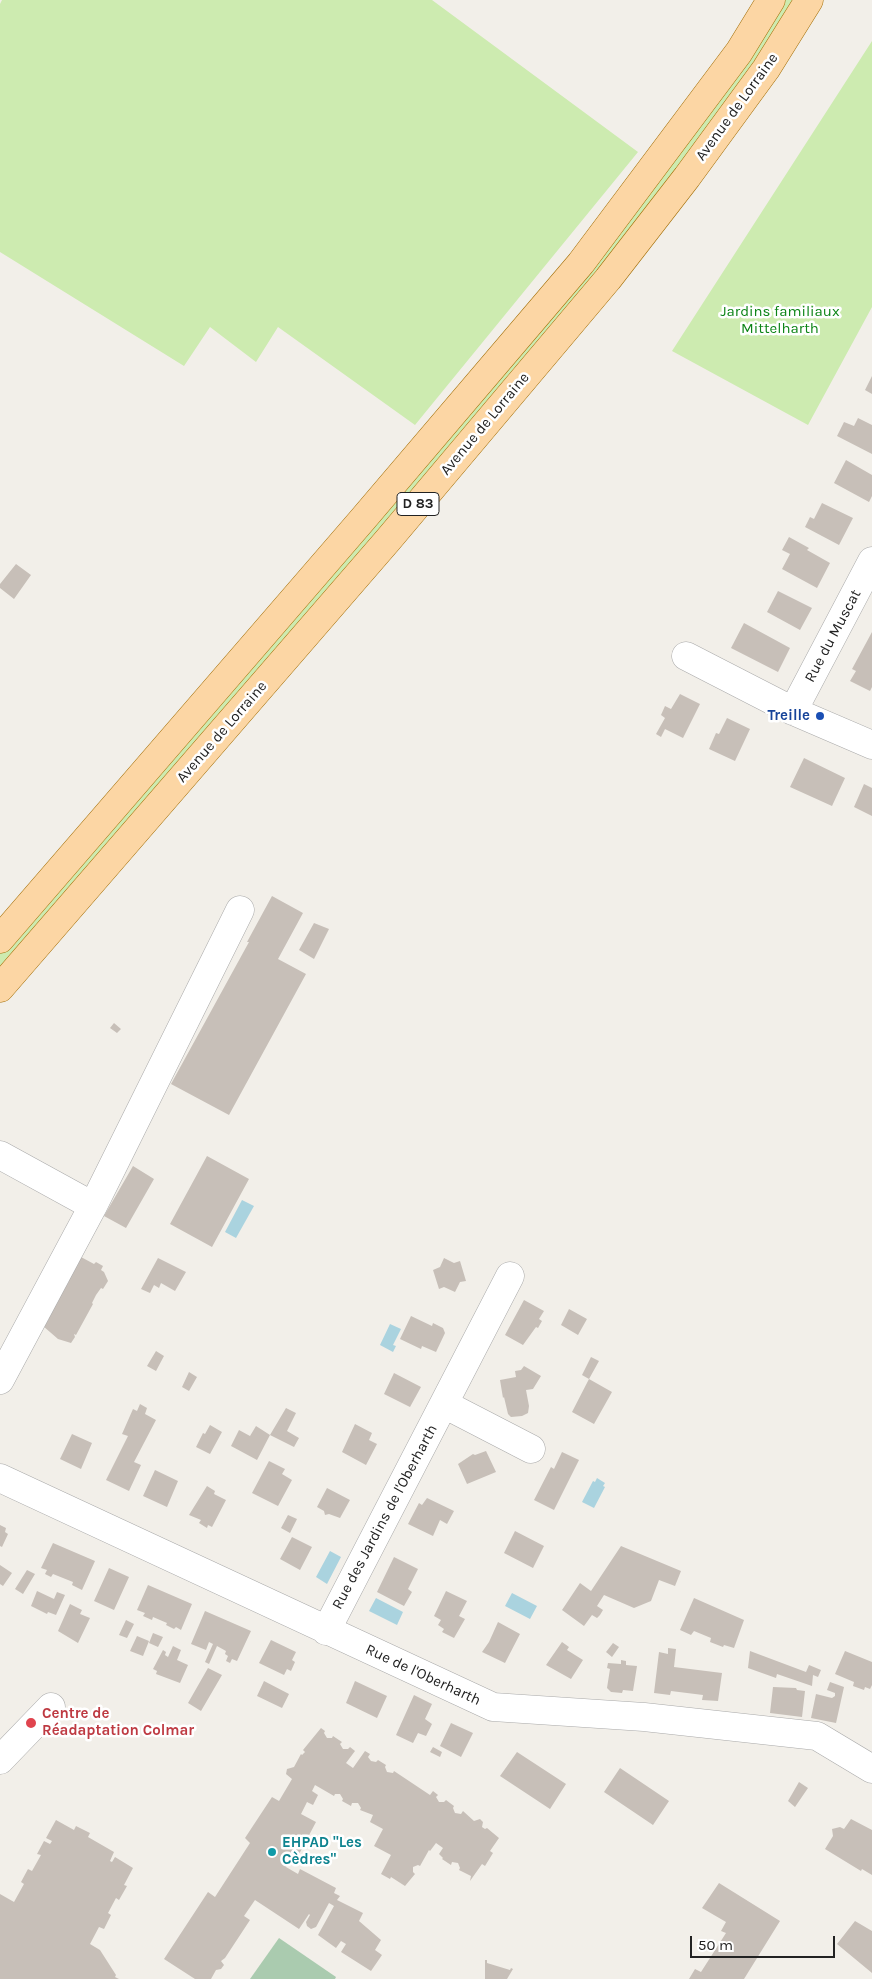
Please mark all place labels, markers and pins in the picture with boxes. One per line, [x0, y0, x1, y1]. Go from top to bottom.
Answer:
place label: Treille [767, 707, 810, 725]
marker: Treille [814, 710, 826, 722]
place label: Centre de Réadaptation Colmar [42, 1705, 194, 1740]
marker: Centre de Réadaptation Colmar [24, 1716, 38, 1730]
place label: EHPAD "Les Cèdres" [282, 1834, 362, 1869]
marker: EHPAD "Les Cèdres" [266, 1846, 278, 1858]

